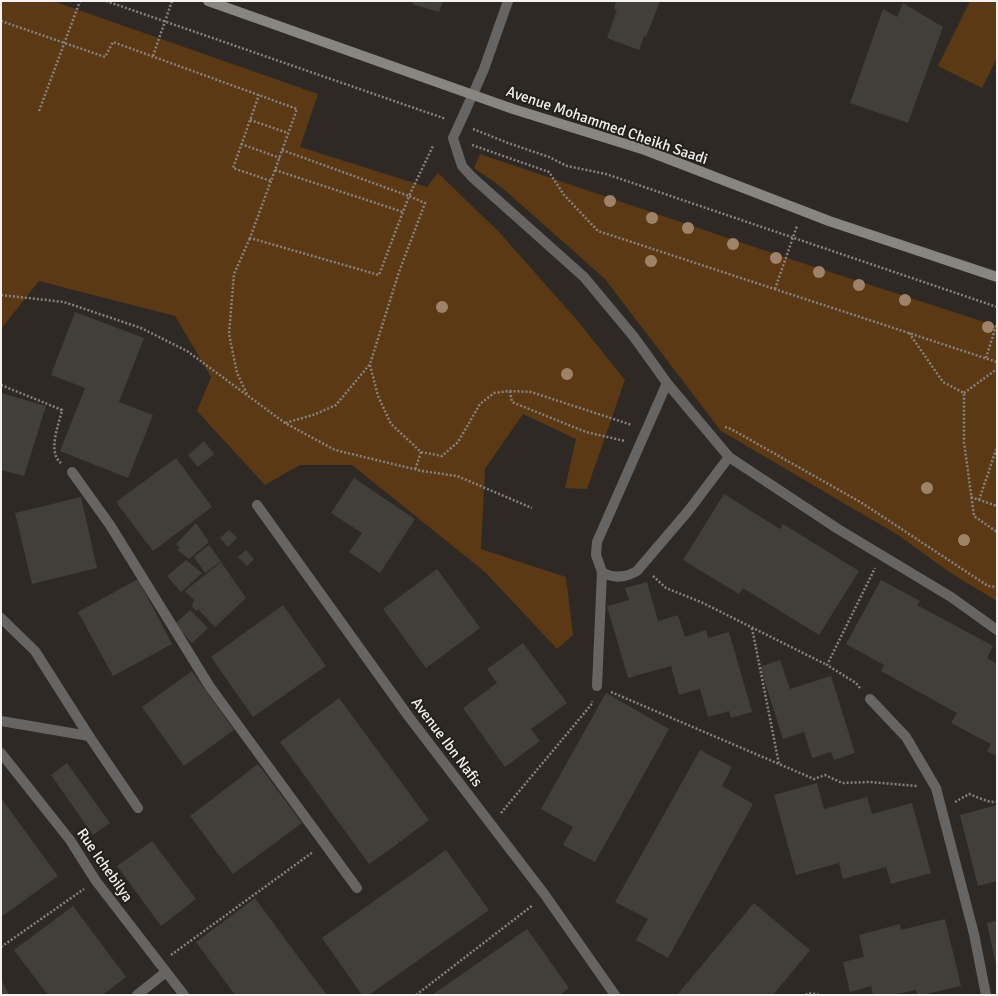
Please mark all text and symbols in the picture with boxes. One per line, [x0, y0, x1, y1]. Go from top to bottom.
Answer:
street label: Avenue Mohammed Cheikh Saadi [504, 82, 710, 168]
street label: Avenue Ibn Nafis [408, 694, 487, 791]
street label: Rue Ichebilya [73, 825, 137, 905]

